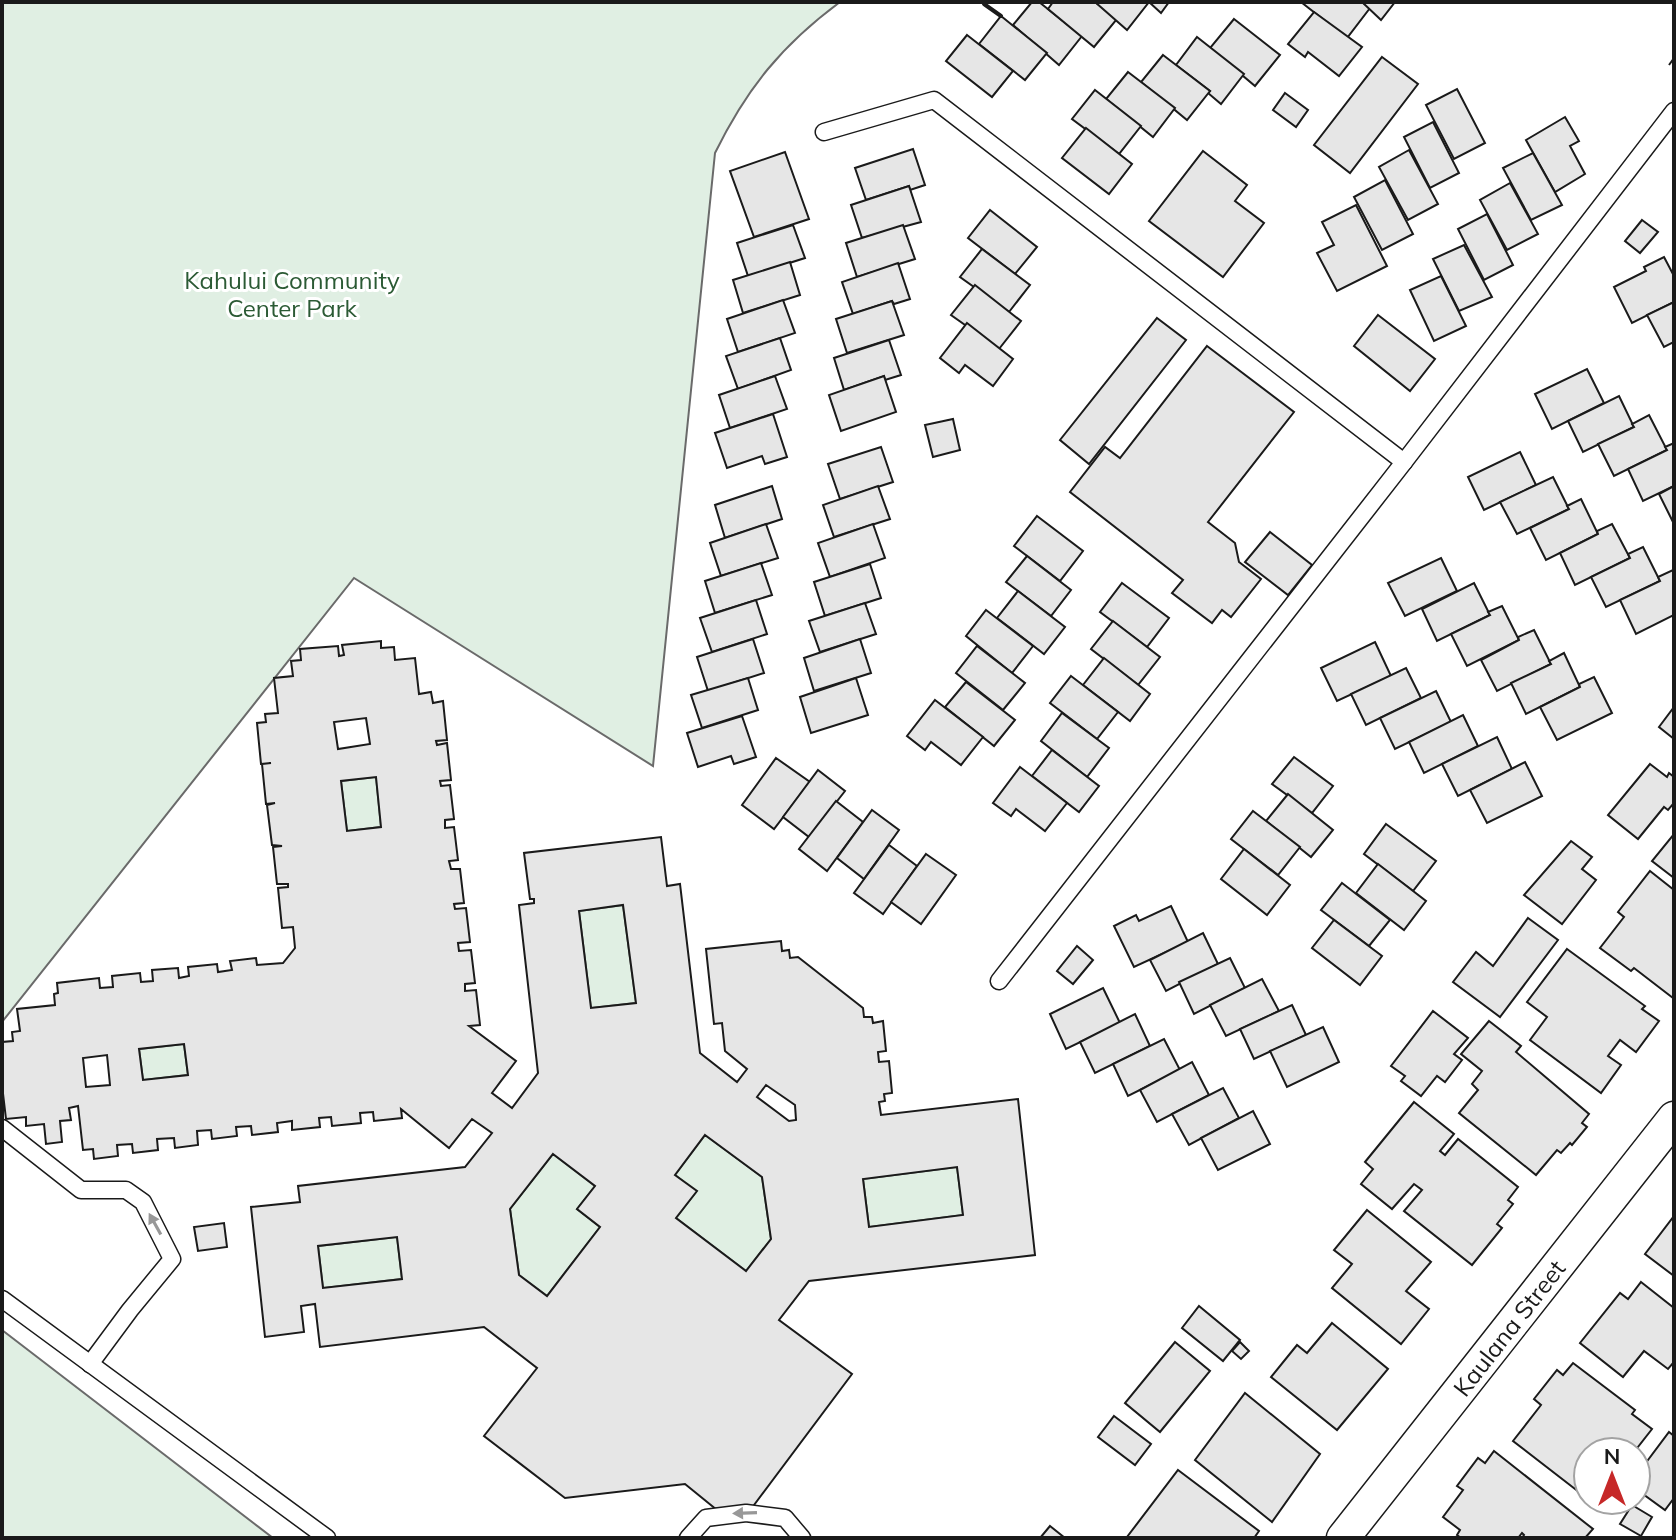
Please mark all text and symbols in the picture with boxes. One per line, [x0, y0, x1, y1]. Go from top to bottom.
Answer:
park label: Kahului Community Center Park [184, 265, 400, 323]
one-way arrow [148, 1212, 162, 1235]
street label: Kaulana Street [1446, 1254, 1572, 1402]
north arrow [1572, 1436, 1652, 1516]
text: N [1604, 1442, 1620, 1470]
one-way arrow [732, 1507, 757, 1520]

